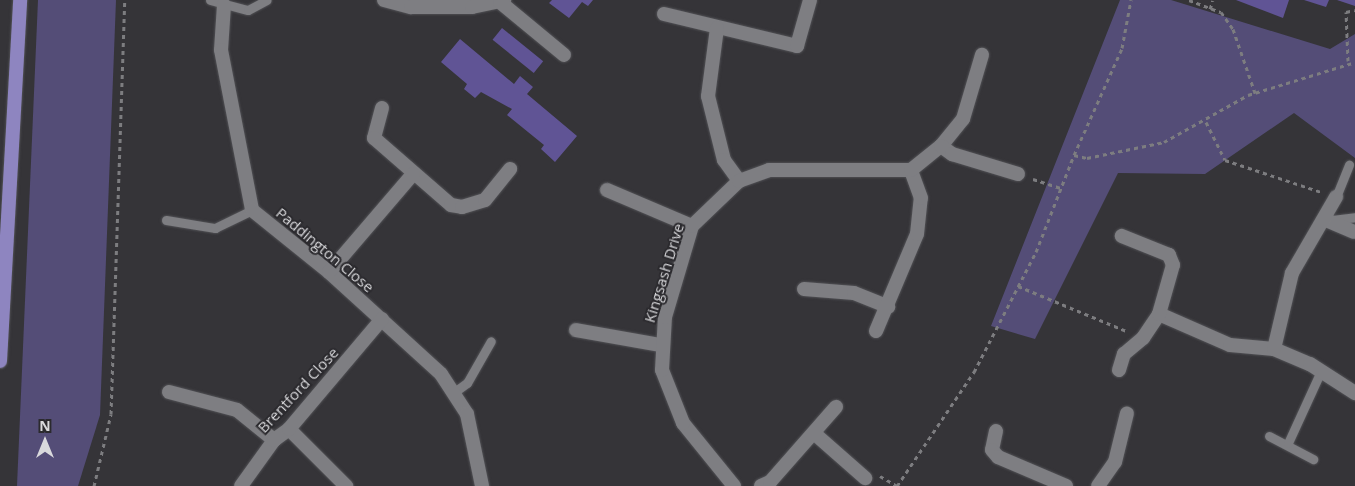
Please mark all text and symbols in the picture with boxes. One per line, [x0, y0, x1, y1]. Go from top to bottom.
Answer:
street label: Paddington Close [272, 204, 378, 296]
street label: Kingsash Drive [640, 221, 688, 325]
street label: Brentford Close [254, 344, 342, 436]
north arrow [20, 416, 70, 466]
text: N [39, 416, 51, 435]

